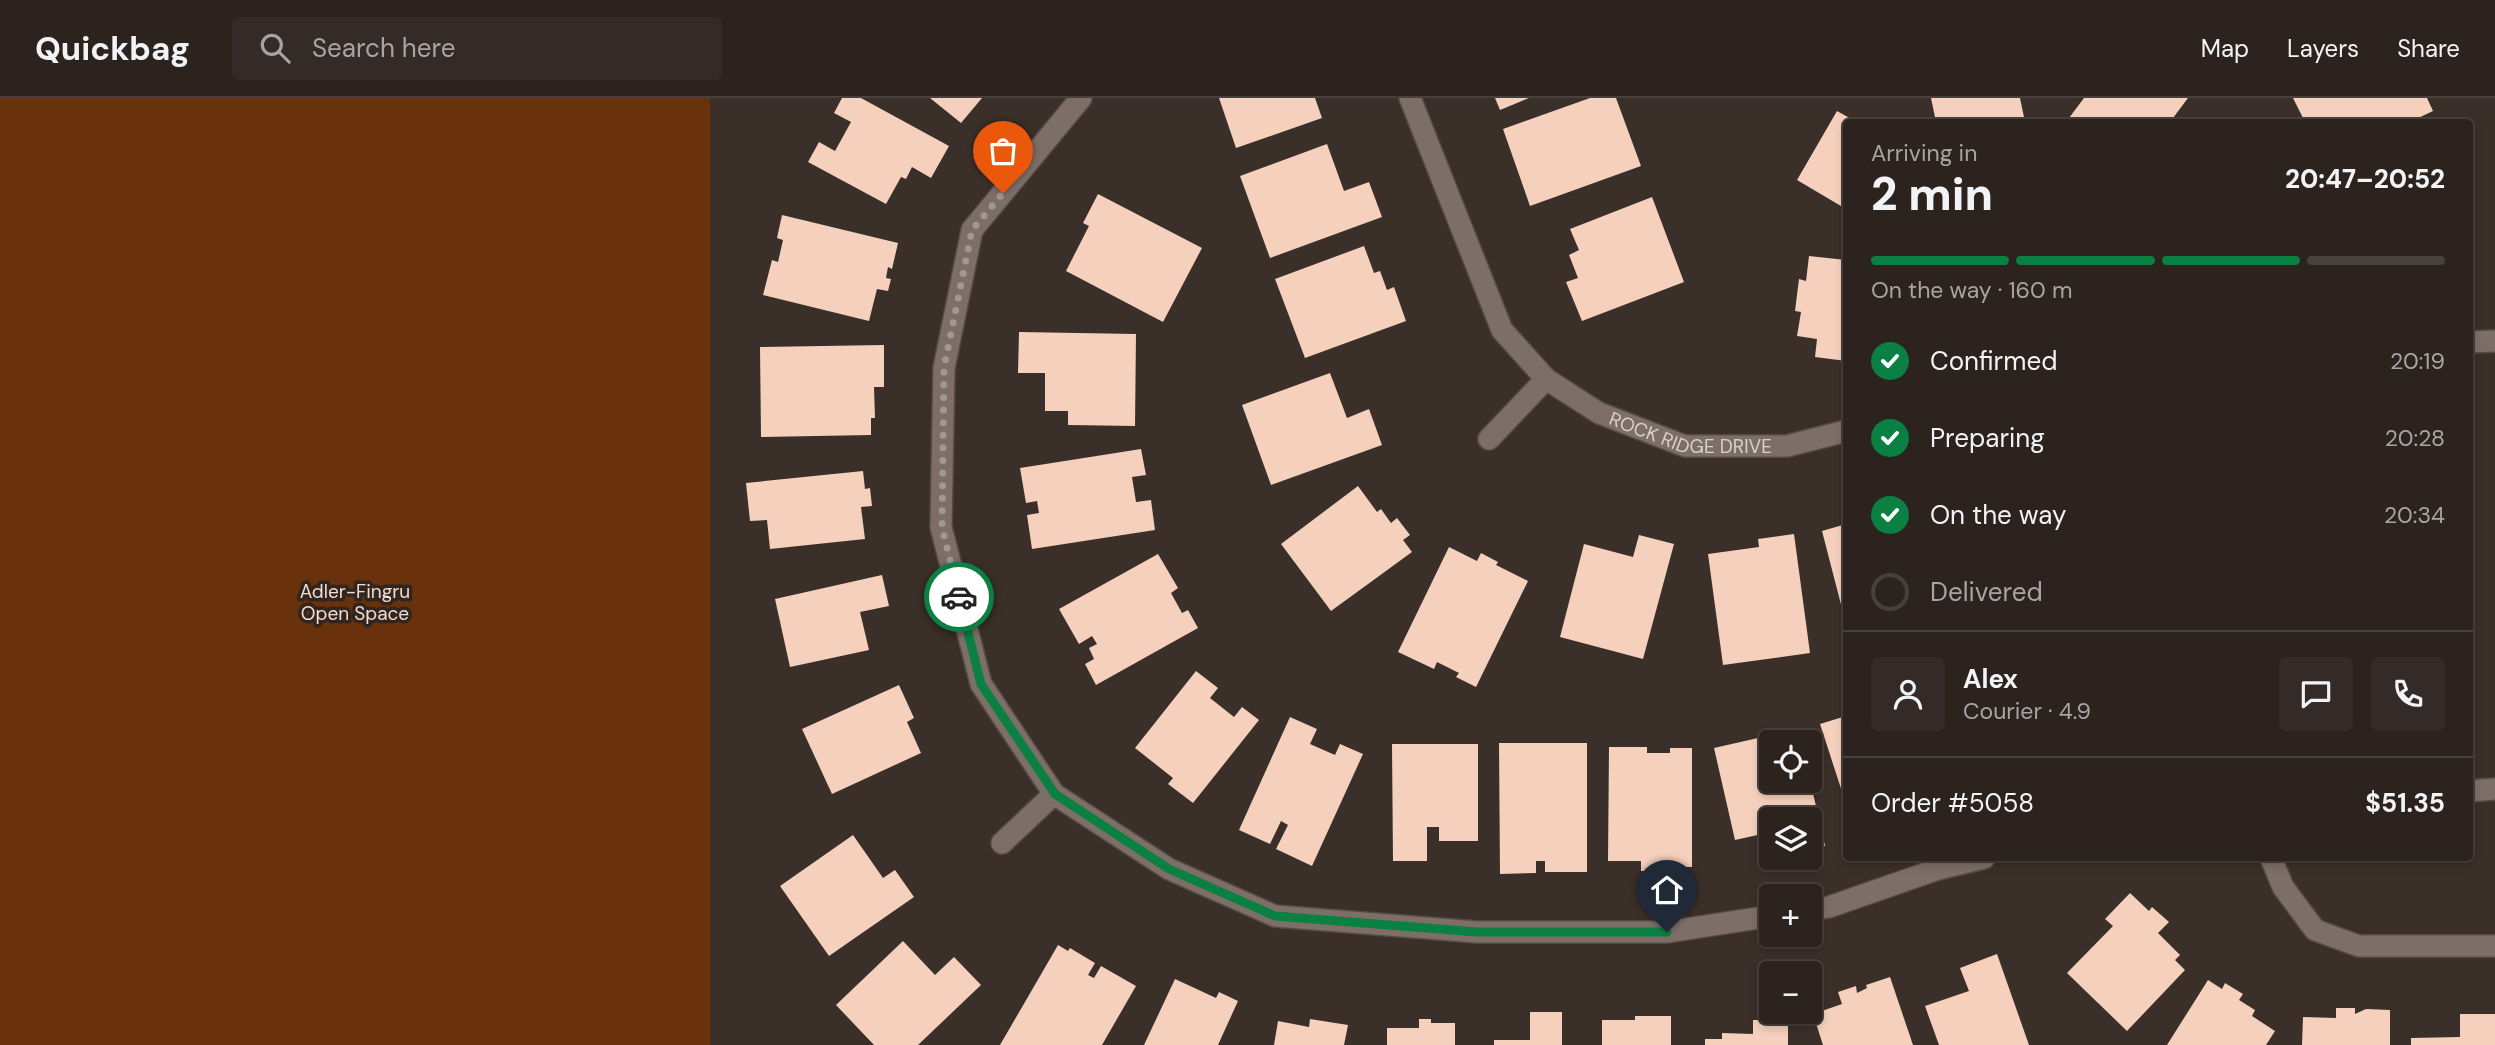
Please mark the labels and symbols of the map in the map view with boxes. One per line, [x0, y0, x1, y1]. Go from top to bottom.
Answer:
pin [973, 121, 1033, 193]
street label: ROCK RIDGE DRIVE [1606, 406, 1772, 460]
courier [924, 562, 994, 632]
park label: Adler-Fingru Open Space [300, 579, 410, 626]
pin [1637, 860, 1697, 932]

